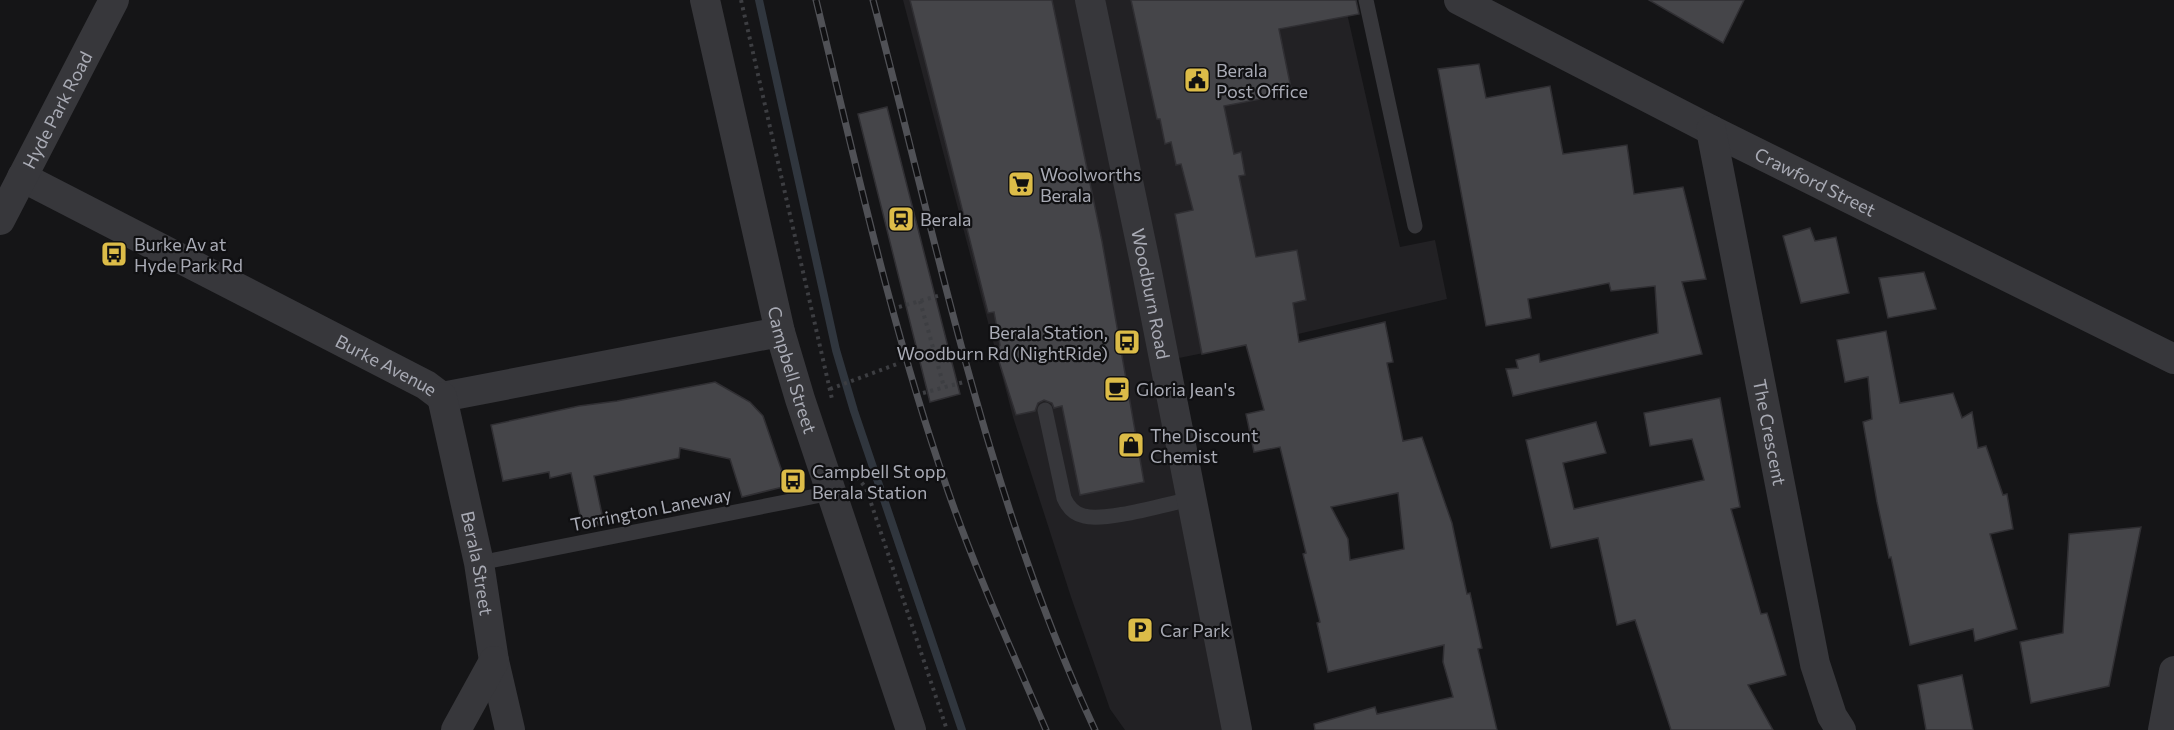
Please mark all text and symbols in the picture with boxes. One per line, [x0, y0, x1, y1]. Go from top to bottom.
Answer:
street label: Hyde Park Road [18, 47, 97, 172]
place label: Berala Post Office [1216, 59, 1308, 102]
public building icon: Berala Post Office [1182, 65, 1212, 95]
street label: Crawford Street [1751, 142, 1879, 221]
place label: Woolworths Berala [1040, 163, 1141, 206]
supermarket icon: Woolworths Berala [1006, 169, 1036, 199]
station icon: Berala [886, 204, 916, 234]
place label: Berala [920, 208, 972, 230]
street label: Woodburn Road [1127, 226, 1175, 361]
place label: Burke Av at Hyde Park Rd [134, 233, 243, 276]
bus stop icon: Burke Av at Hyde Park Rd [99, 239, 129, 269]
street label: Campbell Street [763, 304, 822, 436]
place label: Berala Station, Woodburn Rd (NightRide) [897, 321, 1108, 364]
bus stop icon: Berala Station, Woodburn Rd (NightRide) [1112, 327, 1142, 357]
street label: Burke Avenue [332, 329, 442, 401]
cafe icon: Gloria Jean's [1102, 374, 1132, 404]
street label: The Crescent [1749, 377, 1791, 487]
place label: Gloria Jean's [1136, 378, 1236, 400]
place label: The Discount Chemist [1150, 424, 1258, 467]
shop icon: The Discount Chemist [1116, 430, 1146, 460]
place label: Campbell St opp Berala Station [812, 460, 946, 503]
bus stop icon: Campbell St opp Berala Station [778, 466, 808, 496]
street label: Torrington Laneway [568, 483, 734, 535]
street label: Berala Street [457, 509, 498, 617]
parking icon: Car Park [1125, 615, 1155, 645]
place label: Car Park [1160, 619, 1230, 641]

